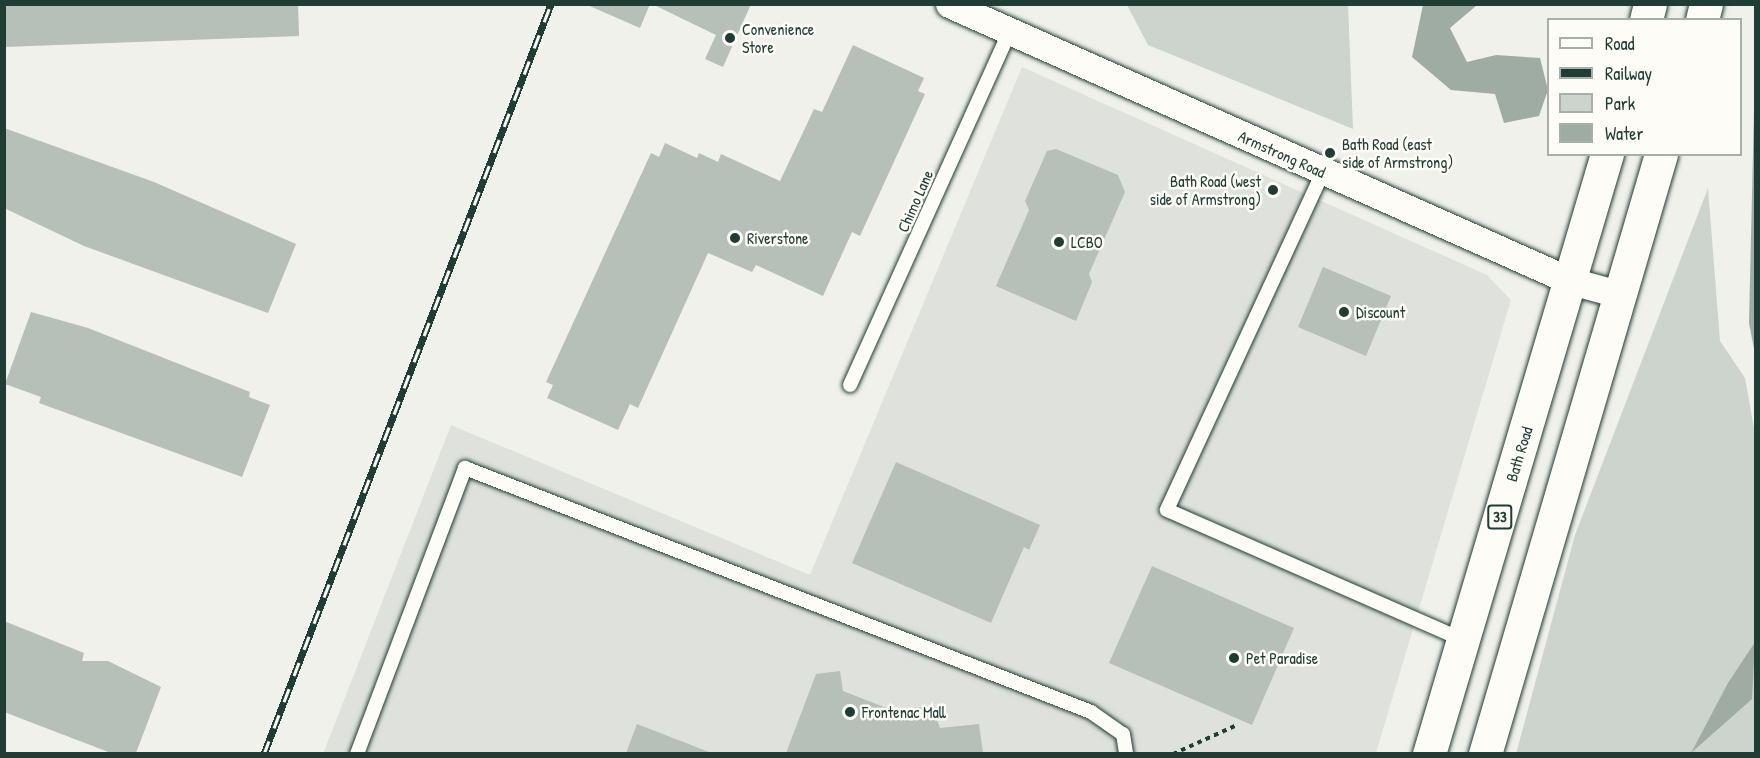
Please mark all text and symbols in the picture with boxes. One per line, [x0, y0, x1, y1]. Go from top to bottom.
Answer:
legend [1547, 18, 1742, 156]
place label: Convenience Store [742, 19, 814, 57]
marker: Convenience Store [723, 31, 737, 45]
text: Road [1605, 31, 1635, 56]
text: Railway [1605, 61, 1652, 86]
text: Park [1605, 91, 1635, 116]
text: Water [1605, 121, 1643, 146]
street label: Armstrong Road [1235, 126, 1329, 182]
place label: Bath Road (east side of Armstrong) [1342, 134, 1453, 172]
marker: Bath Road (east side of Armstrong) [1323, 146, 1337, 160]
street label: Chimo Lane [893, 167, 937, 235]
place label: Bath Road (west side of Armstrong) [1150, 171, 1261, 209]
marker: Bath Road (west side of Armstrong) [1266, 183, 1280, 197]
place label: Riverstone [747, 228, 808, 248]
marker: Riverstone [728, 231, 742, 245]
place label: LCBO [1071, 232, 1103, 252]
marker: LCBO [1052, 235, 1066, 249]
place label: Discount [1356, 302, 1405, 322]
marker: Discount [1337, 305, 1351, 319]
street label: Bath Road [1502, 424, 1536, 484]
road number: 33 [1486, 505, 1514, 529]
place label: Pet Paradise [1246, 648, 1318, 668]
marker: Pet Paradise [1227, 651, 1241, 665]
place label: Frontenac Mall [862, 702, 946, 722]
marker: Frontenac Mall [843, 705, 857, 719]

